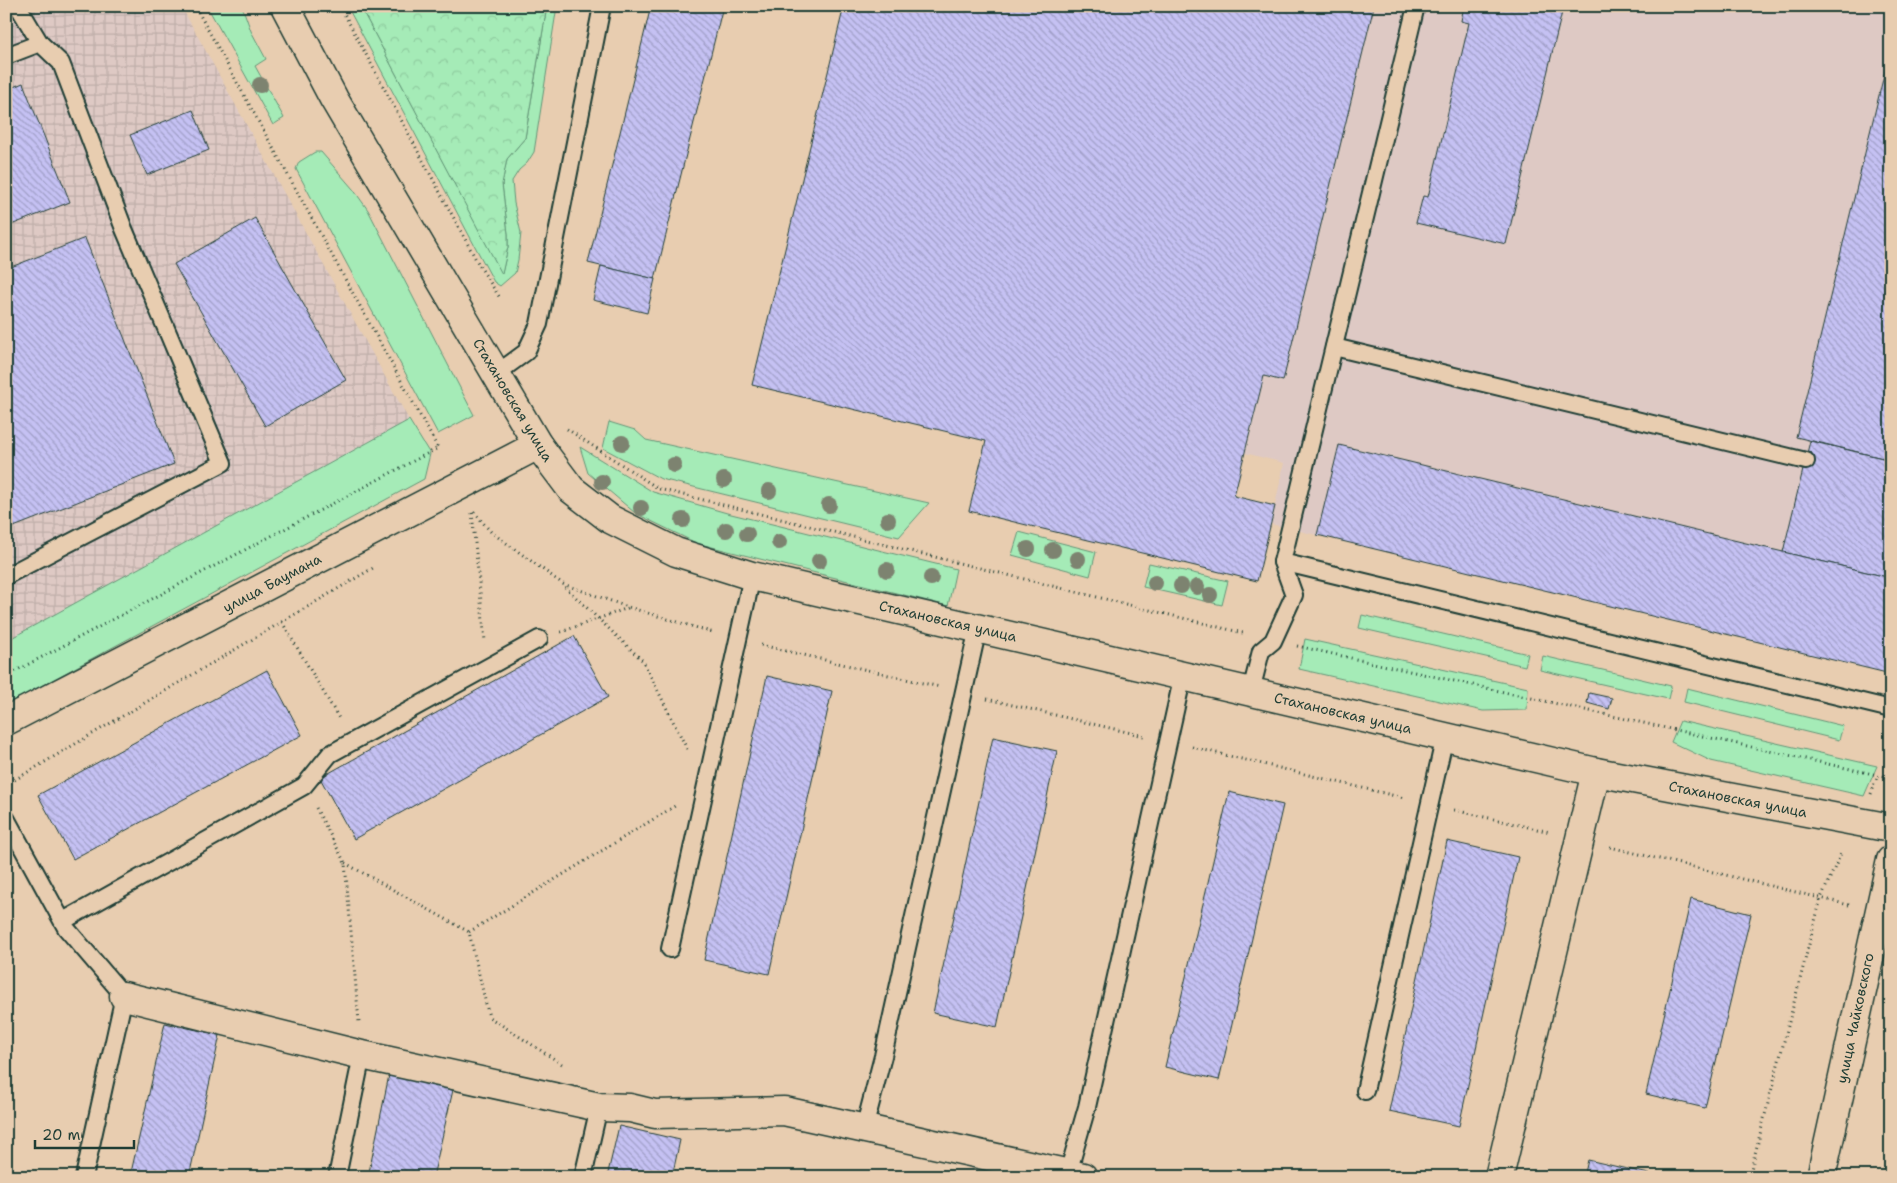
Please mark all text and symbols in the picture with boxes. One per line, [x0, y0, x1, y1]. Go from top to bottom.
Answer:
street label: Стахановская улица [469, 335, 557, 465]
street label: улица Баумана [220, 549, 325, 617]
street label: Стахановская улица [877, 596, 1019, 646]
street label: Стахановская улица [1272, 688, 1414, 738]
street label: Стахановская улица [1667, 777, 1809, 821]
street label: улица Чайковского [1832, 951, 1878, 1085]
scale bar [35, 1118, 134, 1150]
text: 20 m [42, 1125, 81, 1145]

